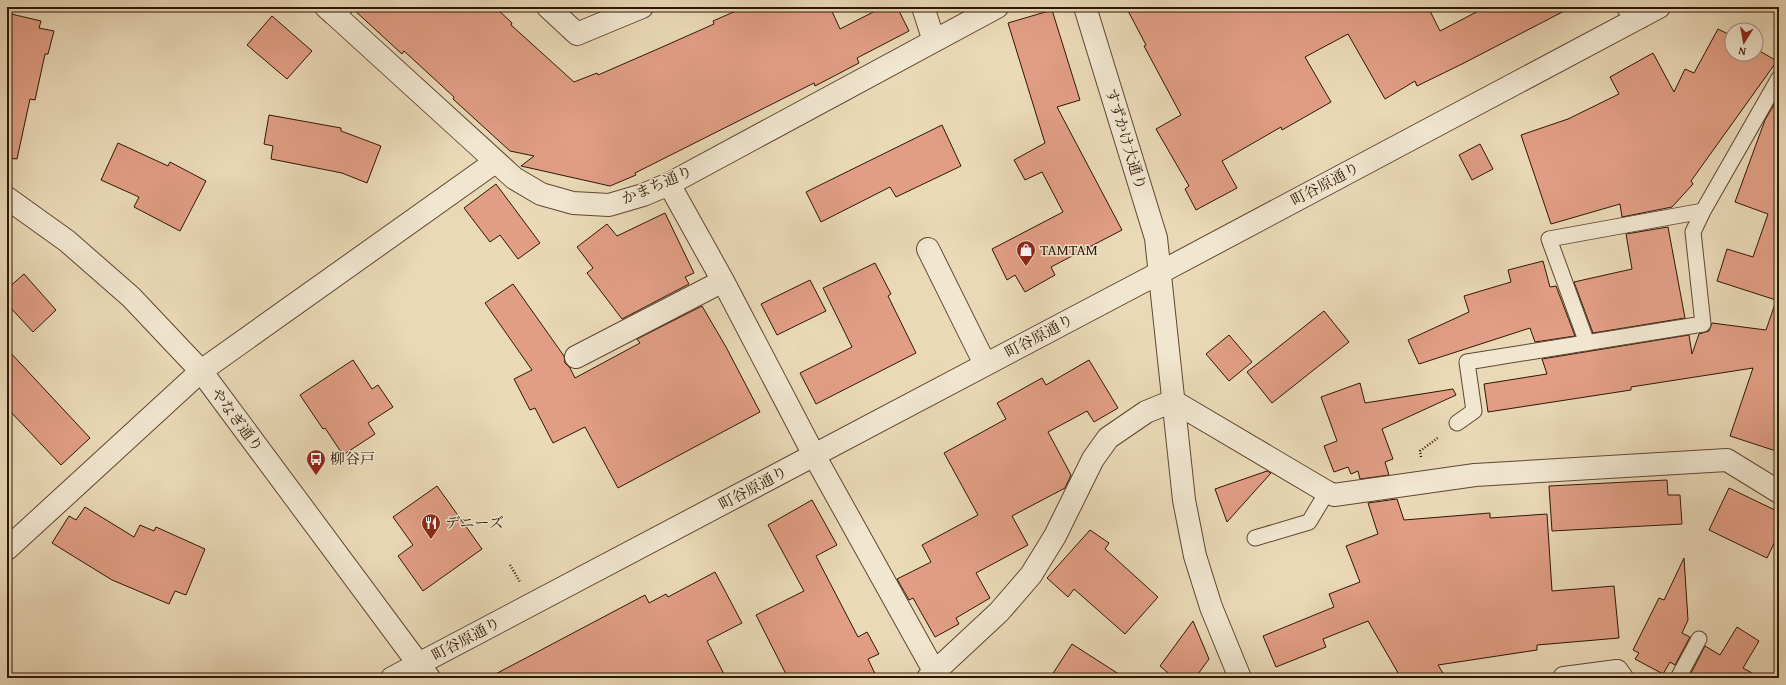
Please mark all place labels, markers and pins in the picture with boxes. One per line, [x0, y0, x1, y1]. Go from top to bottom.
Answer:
shop icon: TAMTAM [1015, 239, 1037, 267]
place label: TAMTAM [1040, 239, 1098, 260]
bus stop icon: 柳谷戸 [305, 448, 327, 476]
place label: 柳谷戸 [330, 448, 375, 469]
restaurant icon: デニーズ [420, 512, 442, 540]
place label: デニーズ [445, 512, 504, 533]

